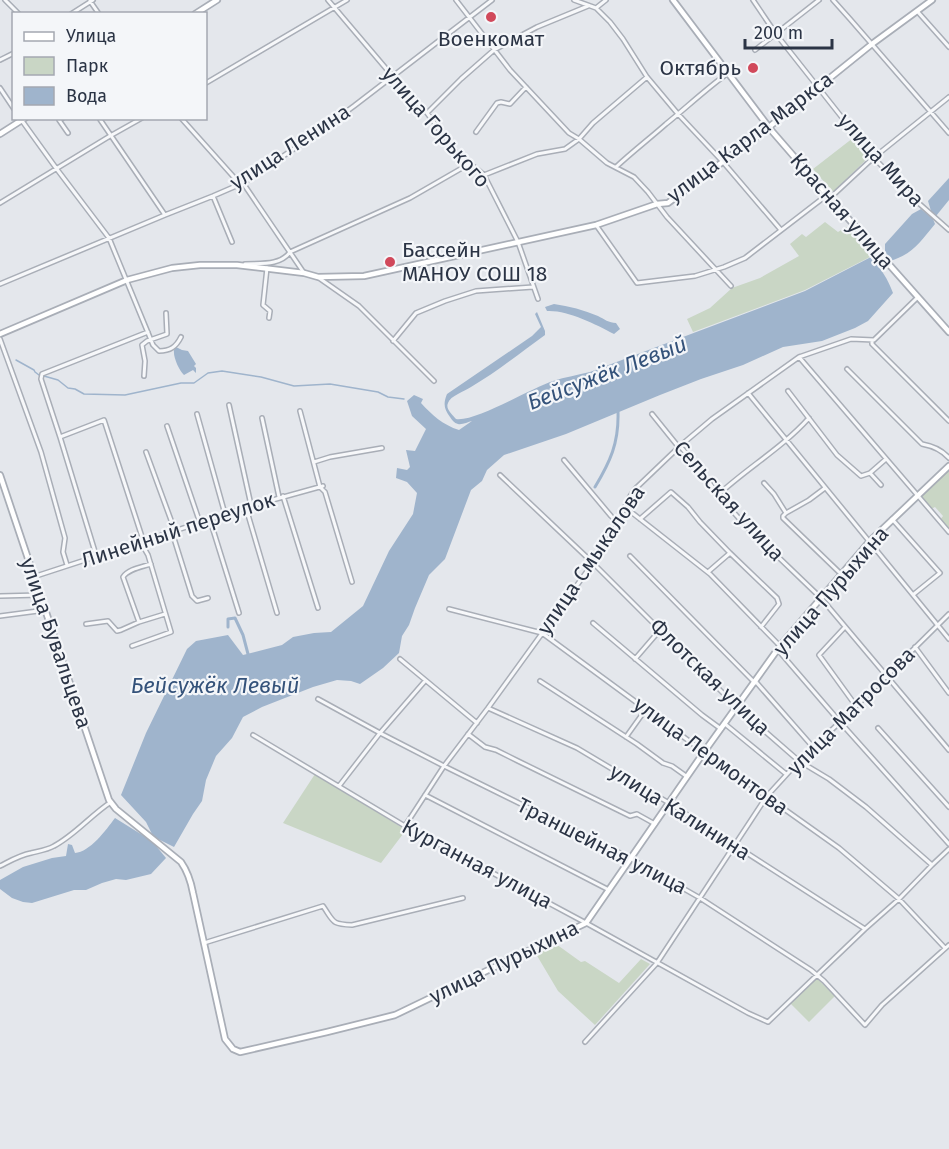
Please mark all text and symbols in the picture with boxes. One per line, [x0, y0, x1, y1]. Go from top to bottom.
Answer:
marker: Военкомат [484, 10, 498, 24]
legend [12, 12, 207, 120]
scale bar [745, 12, 832, 50]
text: 200 m [754, 22, 803, 44]
text: Улица [66, 25, 116, 47]
place label: Военкомат [438, 26, 545, 52]
text: Парк [66, 55, 109, 77]
place label: Октябрь [659, 55, 741, 81]
street label: улица Горького [376, 61, 496, 193]
marker: Октябрь [746, 61, 760, 75]
street label: улица Карла Маркса [662, 66, 838, 208]
text: Вода [66, 85, 107, 107]
street label: улица Ленина [225, 98, 355, 196]
street label: улица Мира [832, 108, 930, 212]
street label: Красная улица [784, 148, 900, 274]
place label: Бассейн МАНОУ СОШ 18 [402, 237, 547, 287]
marker: Бассейн МАНОУ СОШ 18 [383, 255, 397, 269]
water label: Бейсужёк Левый [523, 330, 691, 416]
street label: Сельская улица [668, 435, 790, 567]
street label: улица Смыкалова [531, 480, 651, 640]
street label: Линейный переулок [78, 486, 278, 574]
street label: улица Пурыхина [768, 521, 894, 661]
street label: улица Бувальцева [15, 554, 97, 732]
street label: Флотская улица [644, 613, 776, 741]
street label: улица Матросова [782, 642, 920, 780]
water label: Бейсужёк Левый [131, 672, 299, 699]
street label: улица Лермонтова [629, 691, 793, 821]
street label: улица Калинина [605, 758, 755, 866]
street label: Траншейная улица [513, 792, 691, 900]
street label: Курганная улица [397, 813, 557, 915]
street label: улица Пурыхина [425, 915, 583, 1009]

